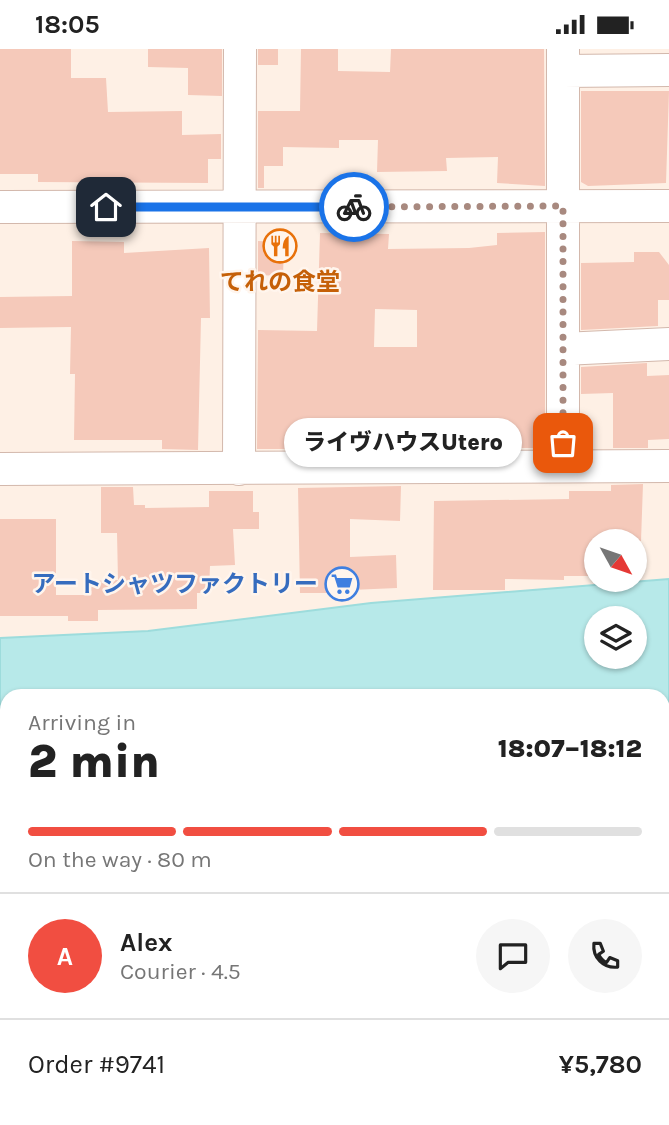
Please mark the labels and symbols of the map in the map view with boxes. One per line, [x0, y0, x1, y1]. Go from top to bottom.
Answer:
courier [319, 172, 389, 242]
pin [76, 177, 136, 237]
restaurant icon: てれの食堂 [261, 227, 299, 265]
place label: てれの食堂 [220, 268, 340, 296]
pin [533, 413, 593, 473]
callout: ライヴハウスUtero [283, 419, 521, 467]
north arrow [584, 529, 648, 591]
supermarket icon: アートシャツファクトリー [323, 565, 361, 603]
place label: アートシャツファクトリー [31, 570, 318, 598]

